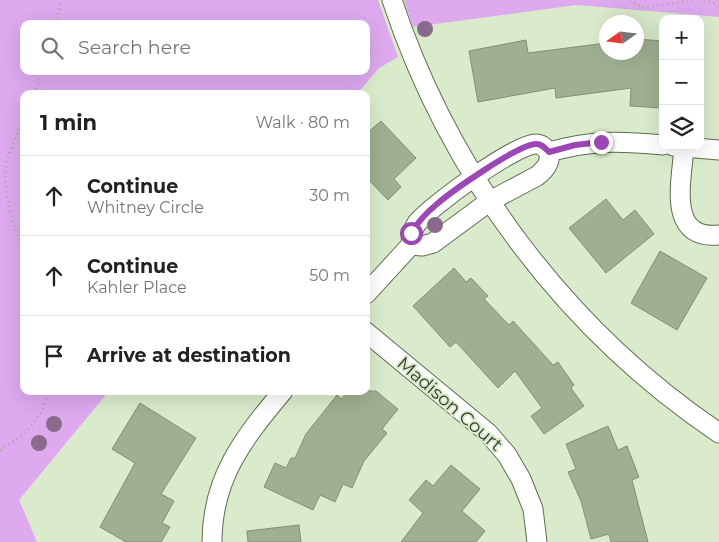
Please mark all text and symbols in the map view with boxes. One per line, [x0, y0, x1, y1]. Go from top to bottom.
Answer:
north arrow [599, 15, 644, 60]
map controls [659, 15, 704, 150]
button: + [659, 15, 704, 60]
search box [20, 20, 370, 75]
icon: search [38, 34, 66, 62]
text: Search here [78, 36, 191, 59]
button: − [659, 60, 704, 105]
button: layers [659, 105, 704, 150]
text: 1 min [40, 110, 97, 135]
text: Walk · 80 m [255, 113, 350, 132]
route end [590, 131, 613, 154]
text: Continue [87, 175, 178, 198]
icon: ahead [40, 182, 68, 210]
text: 30 m [309, 186, 350, 205]
text: Whitney Circle [87, 198, 204, 217]
route start [400, 222, 423, 245]
text: Continue [87, 255, 178, 278]
icon: ahead [40, 262, 68, 290]
text: 50 m [309, 266, 350, 285]
text: Kahler Place [87, 278, 187, 297]
icon: arrive [40, 342, 68, 370]
text: Arrive at destination [87, 344, 291, 367]
street label: Madison Court [393, 352, 507, 456]

